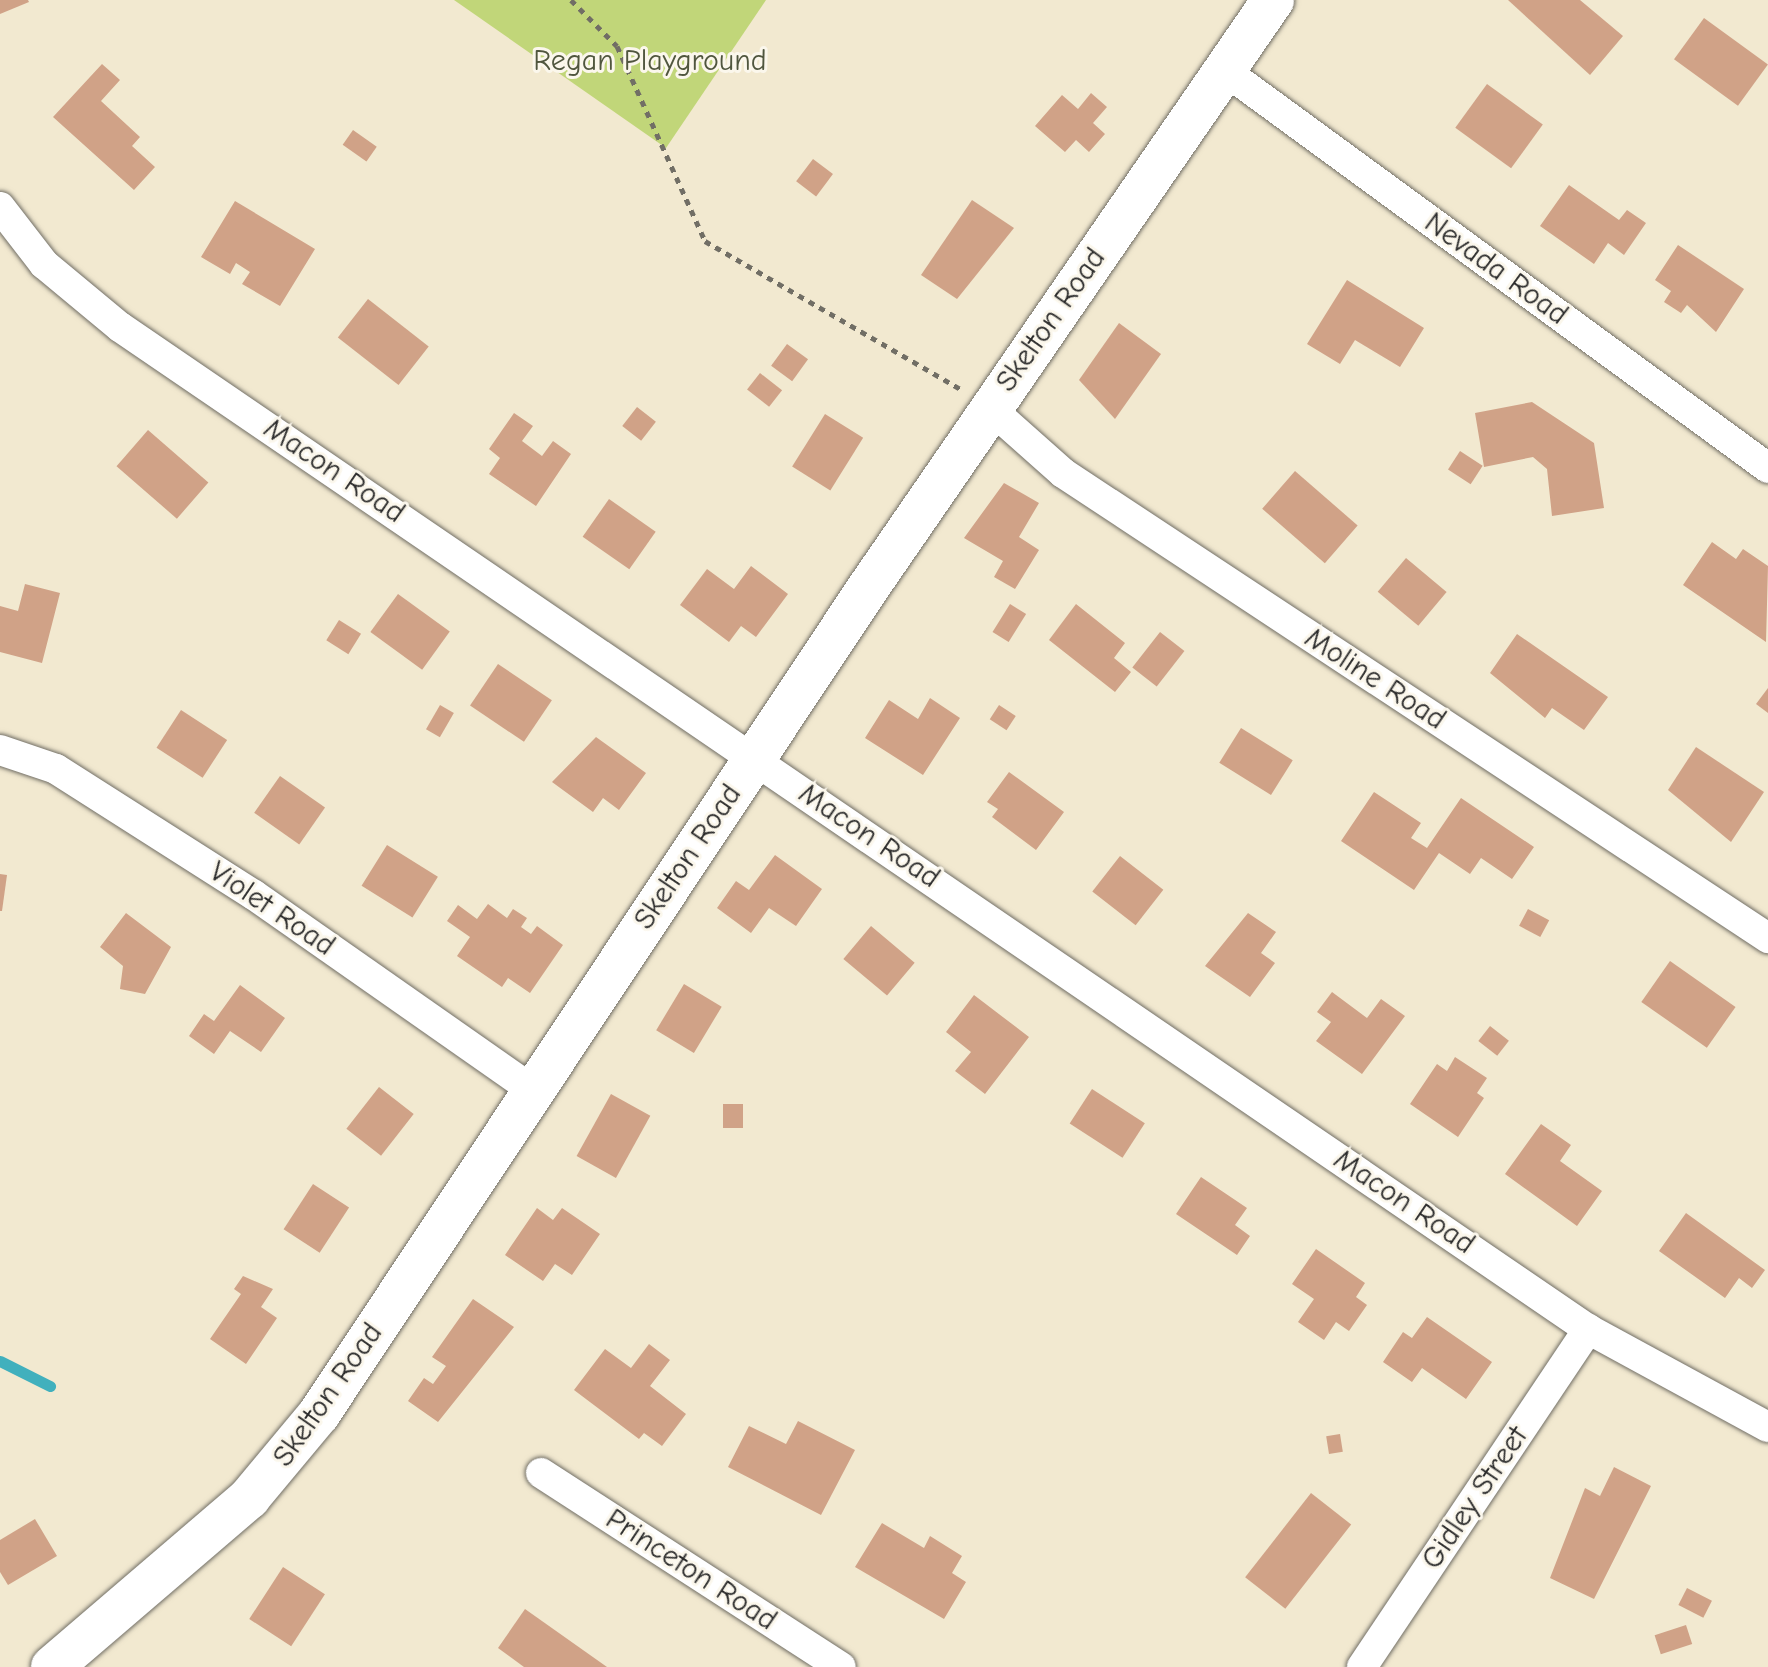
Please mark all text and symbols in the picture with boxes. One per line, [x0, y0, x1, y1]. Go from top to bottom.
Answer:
park label: Regan Playground [533, 43, 767, 79]
street label: Nevada Road [1417, 205, 1575, 333]
street label: Skelton Road [988, 241, 1114, 399]
street label: Macon Road [257, 411, 411, 531]
street label: Moline Road [1298, 620, 1452, 738]
street label: Macon Road [792, 776, 946, 896]
street label: Skelton Road [626, 778, 750, 936]
street label: Violet Road [202, 854, 342, 964]
street label: Macon Road [1327, 1142, 1481, 1262]
street label: Skelton Road [265, 1316, 391, 1474]
street label: Gidley Street [1414, 1420, 1536, 1576]
street label: Princeton Road [599, 1501, 783, 1639]

